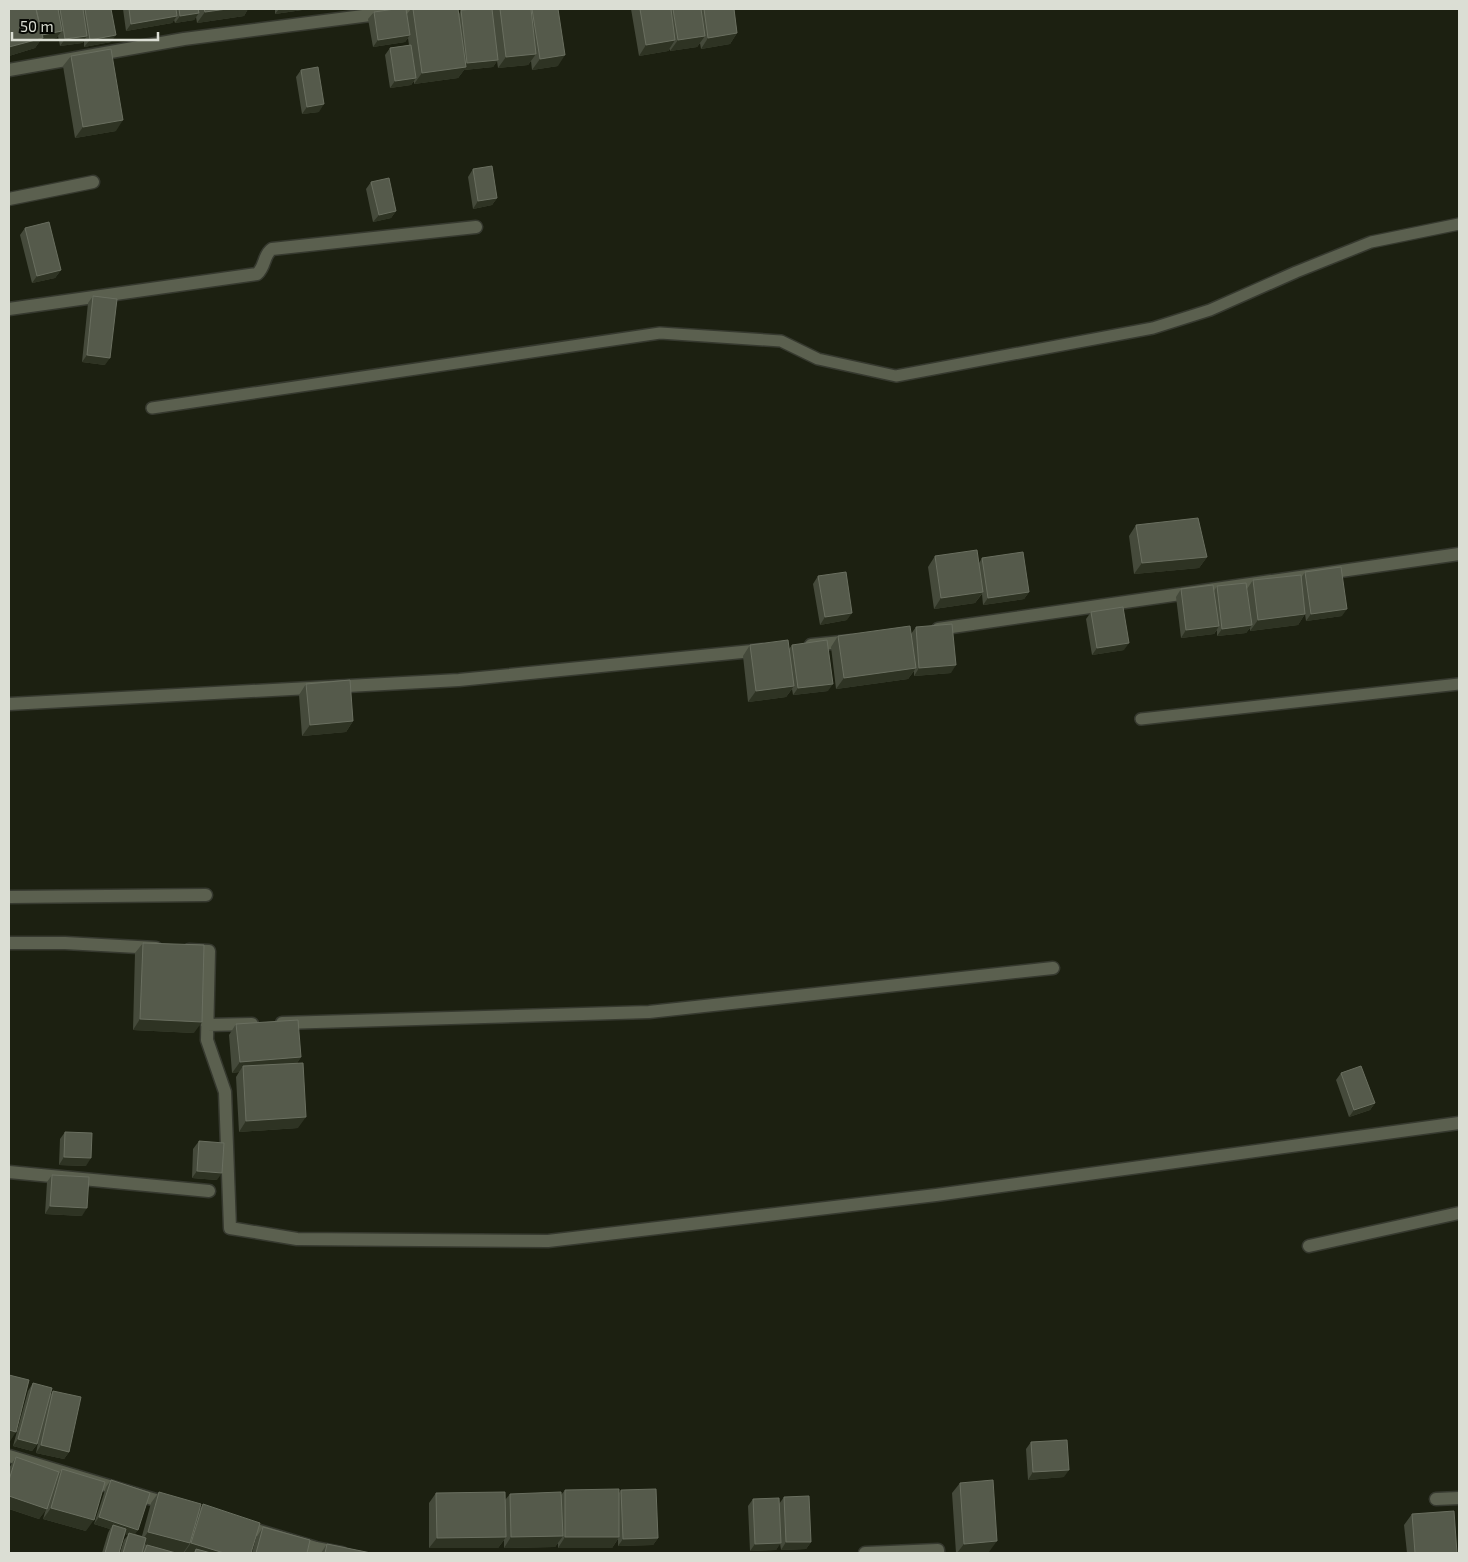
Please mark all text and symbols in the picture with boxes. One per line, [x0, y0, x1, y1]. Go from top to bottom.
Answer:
scale bar [12, 10, 159, 42]
text: 50 m [20, 17, 54, 35]

